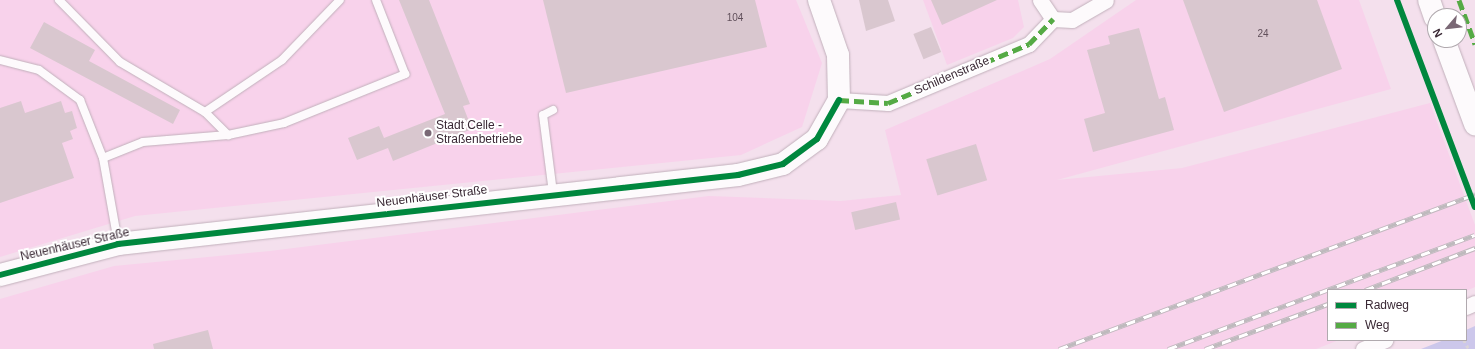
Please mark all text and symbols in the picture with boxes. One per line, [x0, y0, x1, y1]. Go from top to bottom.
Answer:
north arrow [1427, 8, 1467, 48]
house number: 104 [727, 12, 743, 24]
text: N [1430, 27, 1444, 39]
house number: 24 [1257, 28, 1269, 40]
street label: Schildenstraße [912, 54, 992, 98]
place label: Stadt Celle - Straßenbetriebe [436, 119, 522, 147]
marker: Stadt Celle - Straßenbetriebe [423, 128, 433, 138]
street label: Neuenhäuser Straße [376, 183, 488, 211]
street label: Neuenhäuser Straße [19, 225, 131, 265]
legend [1327, 289, 1467, 341]
text: Radweg [1365, 298, 1409, 312]
text: Weg [1365, 318, 1389, 332]

